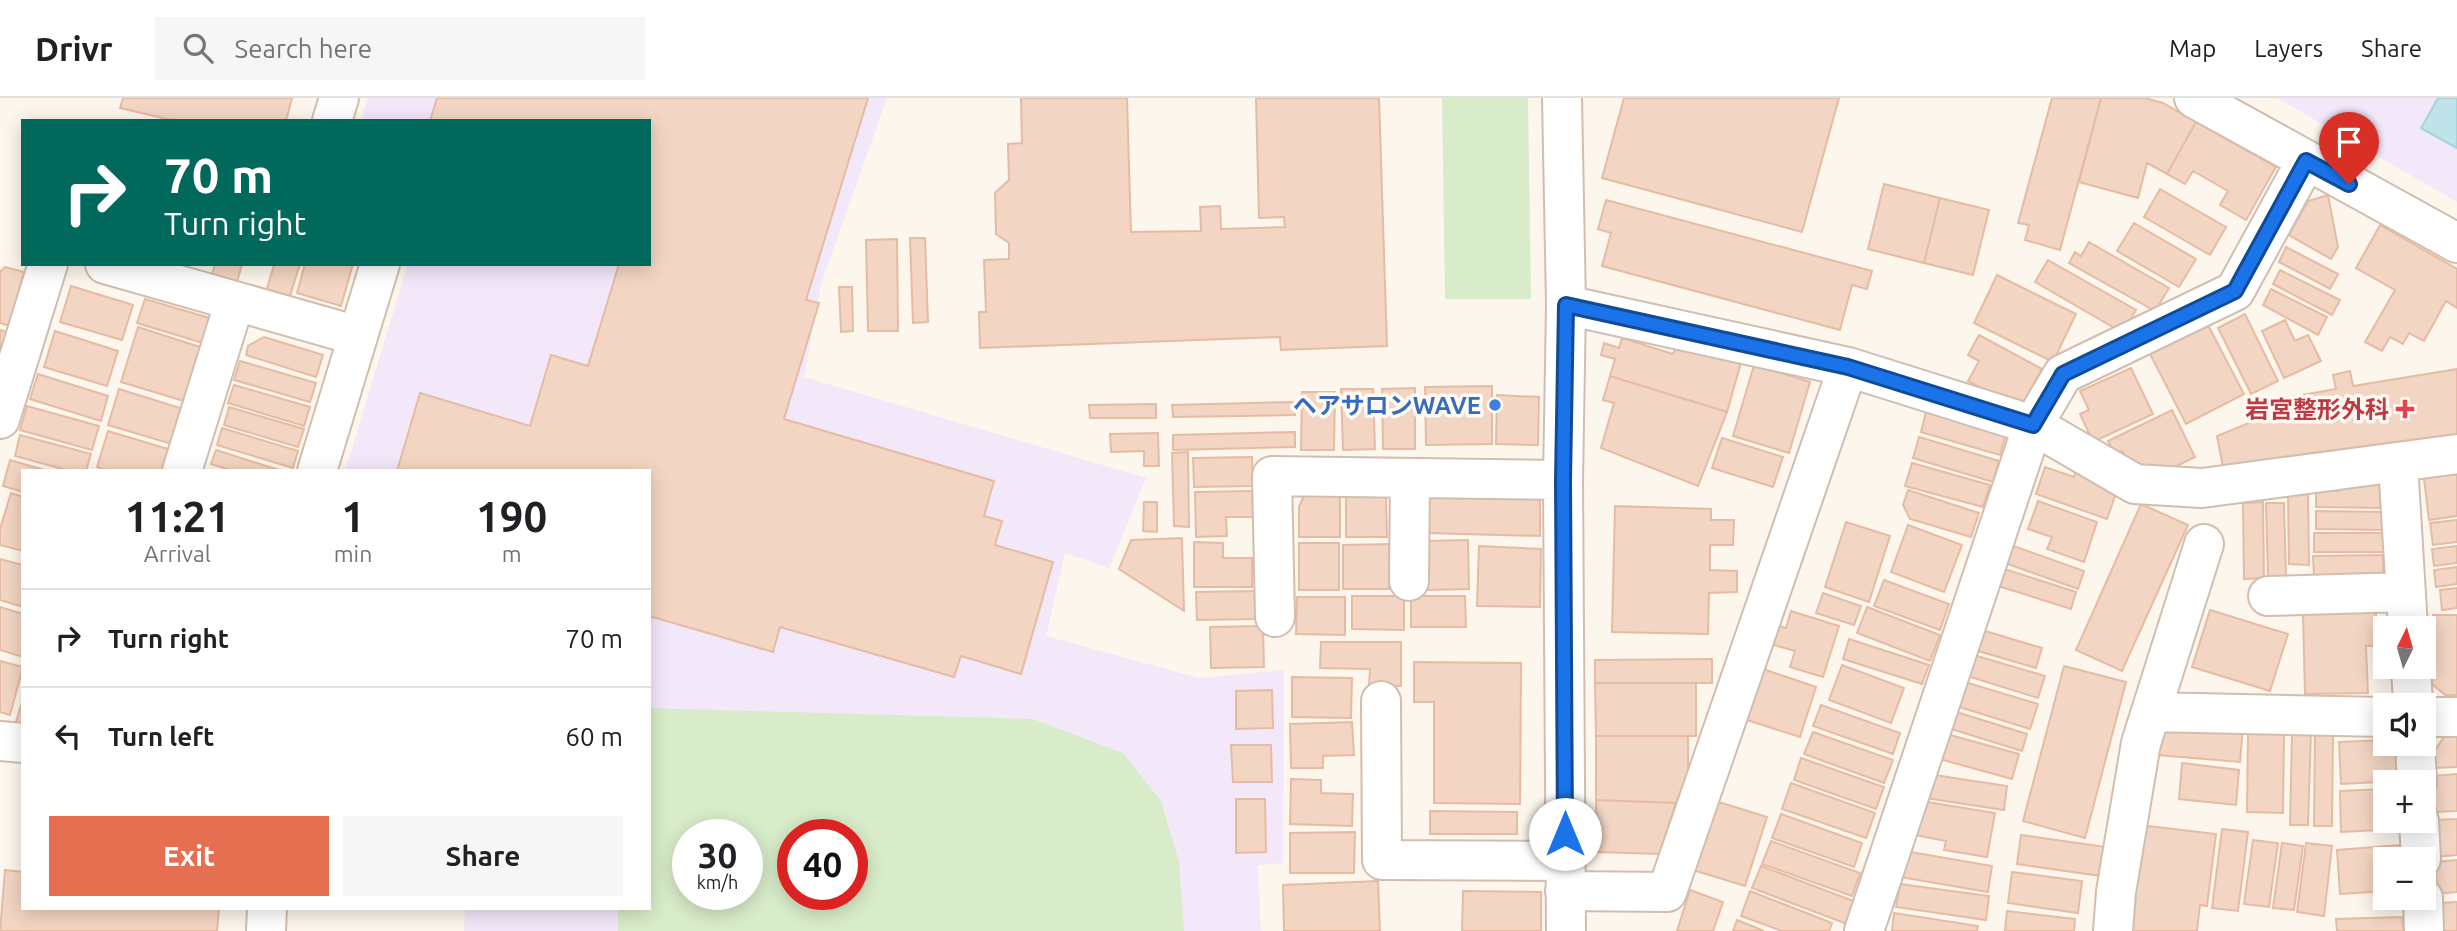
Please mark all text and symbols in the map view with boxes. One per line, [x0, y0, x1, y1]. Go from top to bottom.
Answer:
search box [155, 17, 645, 80]
icon: search [179, 29, 217, 67]
text: Drivr [35, 30, 113, 67]
text: Search here [235, 34, 372, 63]
text: Map [2169, 35, 2216, 62]
text: Layers [2254, 35, 2323, 62]
text: Share [2361, 35, 2422, 62]
pin [2319, 112, 2379, 184]
icon: arrive [2330, 123, 2368, 161]
icon: right [49, 147, 140, 238]
text: 70 m [164, 147, 273, 202]
text: Turn right [164, 205, 306, 241]
place label: ヘアサロンWAVE [1293, 392, 1481, 419]
place label: 岩宮整形外科 [2245, 396, 2389, 423]
marker: ヘアサロンWAVE [1487, 397, 1503, 413]
marker: 岩宮整形外科 [2395, 399, 2415, 419]
text: 11:21 [125, 493, 230, 540]
text: 1 [341, 493, 365, 540]
text: 190 [476, 493, 547, 540]
text: Arrival [144, 541, 211, 566]
text: min [334, 541, 372, 566]
text: m [502, 541, 522, 566]
north arrow [2373, 616, 2436, 679]
map controls [2373, 616, 2436, 910]
icon: right [49, 619, 87, 657]
text: Turn right [108, 624, 229, 653]
text: 70 m [565, 624, 623, 653]
button: sound [2373, 693, 2436, 756]
icon: left [49, 717, 87, 755]
text: Turn left [108, 722, 214, 751]
text: 60 m [565, 722, 623, 751]
button: + [2373, 770, 2436, 833]
position arrow [1528, 797, 1602, 871]
button: Exit [49, 816, 329, 896]
button: Share [343, 816, 623, 896]
speed limit sign: 40 [777, 819, 868, 910]
text: 30 [698, 835, 737, 875]
button: − [2373, 847, 2436, 910]
text: km/h [697, 872, 738, 892]

